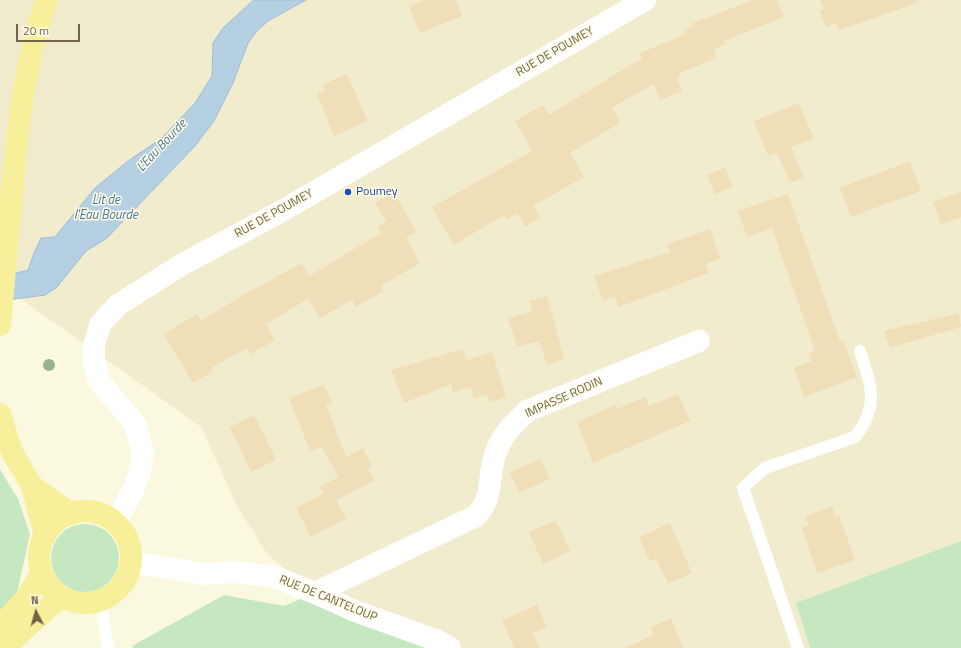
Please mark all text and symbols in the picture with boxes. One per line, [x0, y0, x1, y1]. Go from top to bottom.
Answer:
scale bar [18, 16, 82, 42]
text: 20 m [23, 21, 49, 40]
street label: RUE DE POUMEY [514, 24, 596, 80]
water label: L'Eau Bourde [134, 117, 190, 175]
place label: Poumey [356, 185, 398, 199]
street label: RUE DE POUMEY [232, 187, 316, 241]
marker: Poumey [343, 187, 353, 197]
water label: Lit de l'Eau Bourde [74, 193, 138, 224]
street label: IMPASSE RODIN [523, 374, 605, 422]
street label: RUE DE CANTELOUP [277, 573, 379, 625]
north arrow [16, 592, 56, 632]
text: N [30, 592, 39, 608]

